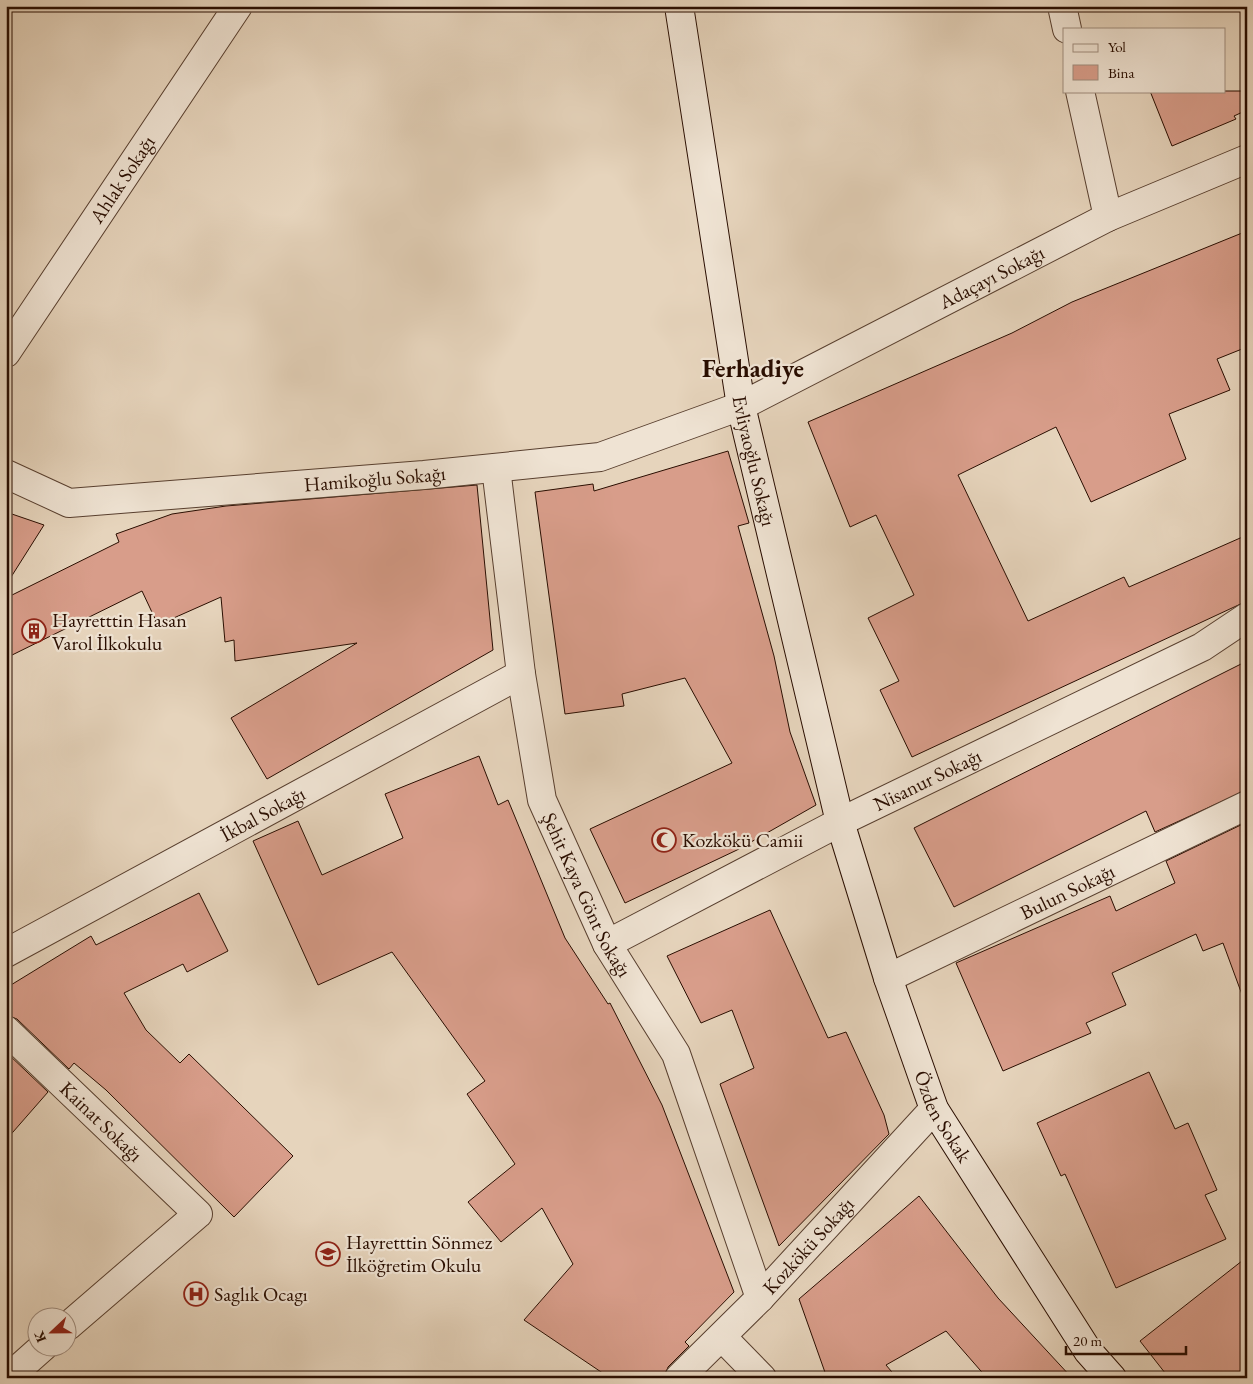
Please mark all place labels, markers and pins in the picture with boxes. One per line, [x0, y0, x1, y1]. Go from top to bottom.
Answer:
place label: Hayretttin Hasan Varol İlkokulu [52, 607, 187, 656]
building icon: Hayretttin Hasan Varol İlkokulu [21, 618, 47, 644]
mosque icon: Kozkökü Camii [651, 827, 677, 853]
place label: Kozkökü Camii [682, 827, 803, 853]
place label: Hayretttin Sönmez İlköğretim Okulu [346, 1229, 493, 1278]
school or university icon: Hayretttin Sönmez İlköğretim Okulu [315, 1241, 341, 1267]
hospital icon: Saglık Ocagı [183, 1281, 209, 1307]
place label: Saglık Ocagı [214, 1281, 308, 1307]

